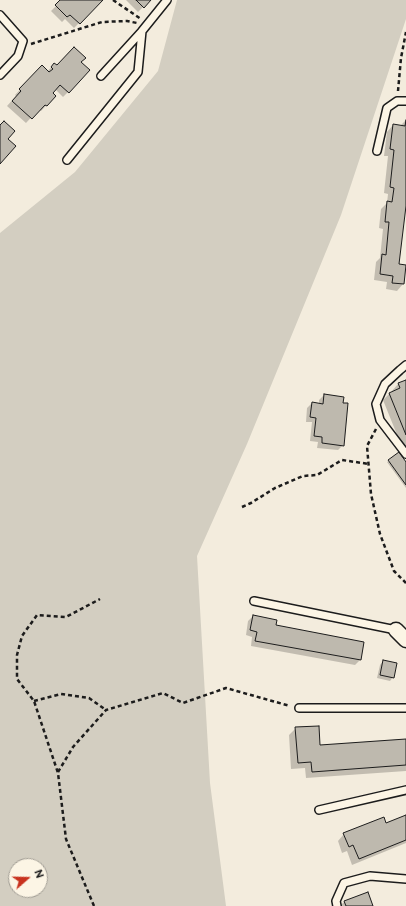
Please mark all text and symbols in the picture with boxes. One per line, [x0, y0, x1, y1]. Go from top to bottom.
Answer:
north arrow [8, 858, 48, 898]
text: N [31, 868, 46, 880]

